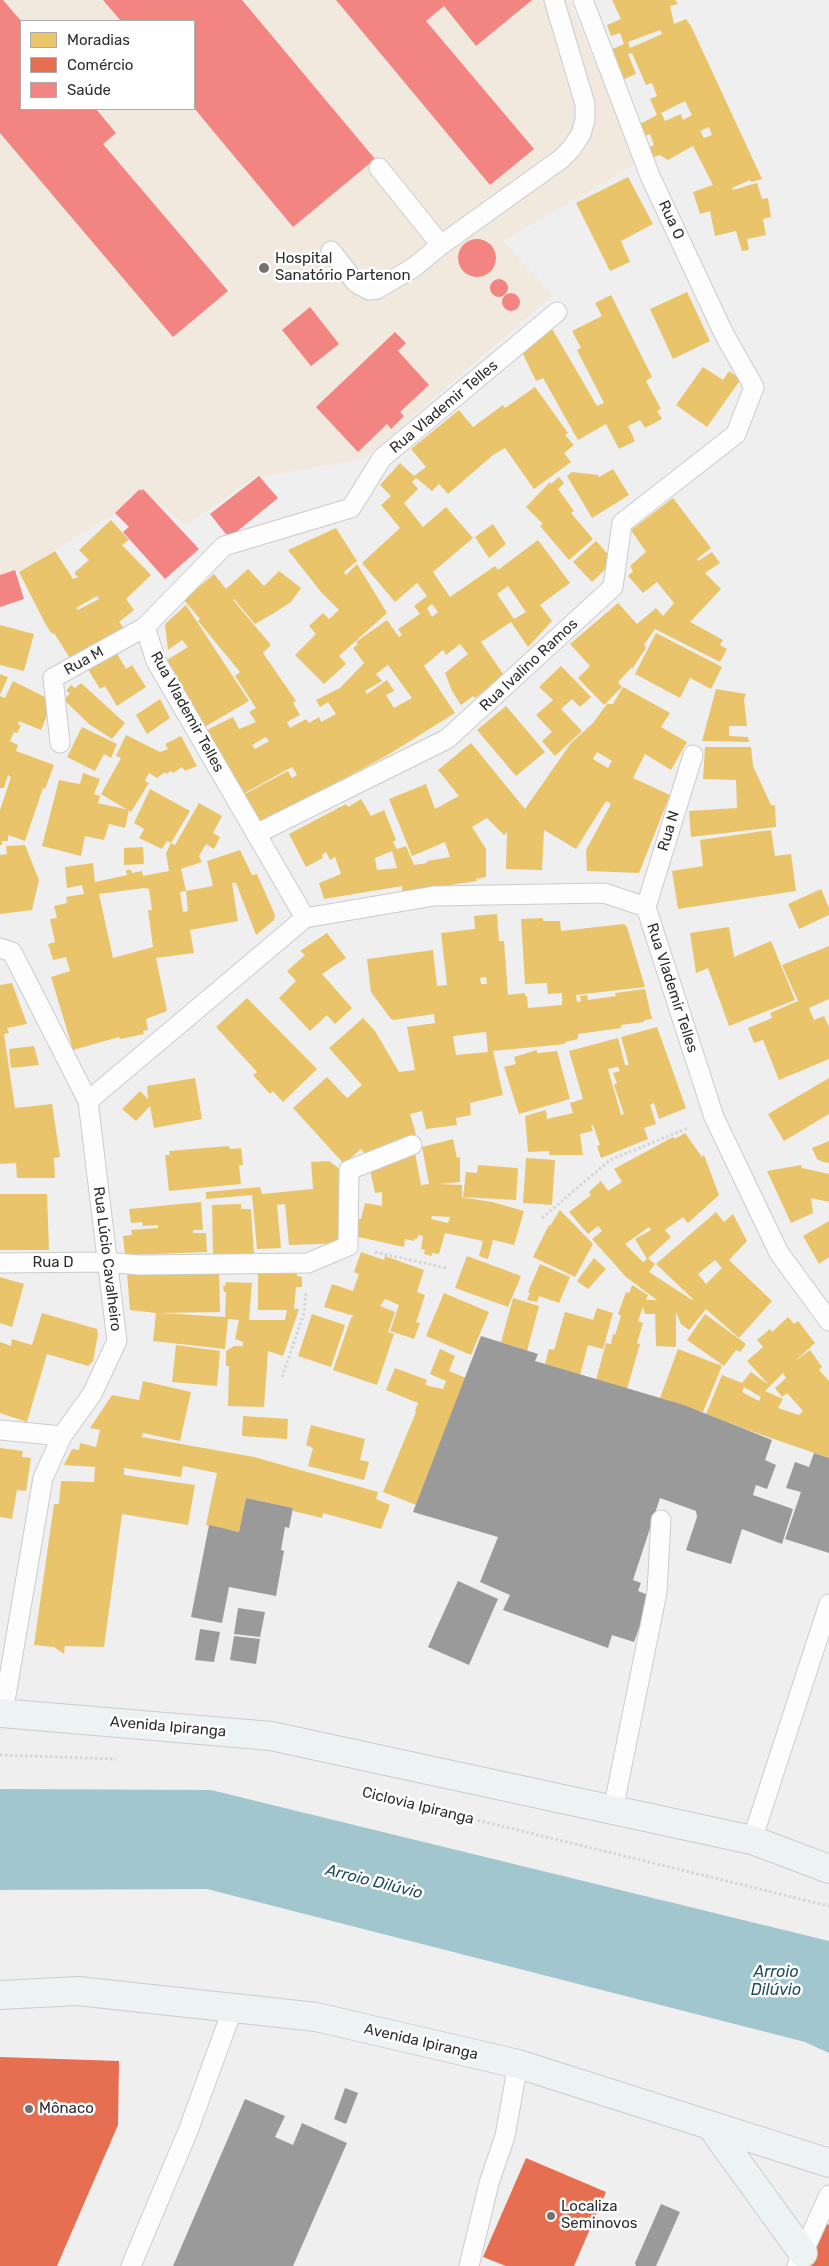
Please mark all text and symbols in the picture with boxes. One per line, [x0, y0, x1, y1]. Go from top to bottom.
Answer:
legend [20, 20, 195, 110]
text: Moradias [67, 31, 130, 49]
text: Comércio [67, 56, 133, 74]
text: Saúde [67, 81, 111, 99]
street label: Rua O [654, 198, 688, 242]
place label: Hospital Sanatório Partenon [275, 250, 411, 285]
marker: Hospital Sanatório Partenon [257, 261, 271, 275]
street label: Rua Vlademir Telles [386, 357, 502, 457]
street label: Rua Ivalino Ramos [476, 615, 582, 715]
street label: Rua M [61, 643, 107, 679]
street label: Rua Vlademir Telles [146, 649, 228, 775]
street label: Rua N [654, 809, 684, 853]
street label: Rua Vlademir Telles [643, 921, 701, 1055]
street label: Rua Lúcio Cavalheiro [89, 1186, 125, 1332]
street label: Rua D [32, 1254, 74, 1272]
street label: Avenida Ipiranga [109, 1713, 227, 1741]
street label: Ciclovia Ipiranga [360, 1783, 476, 1829]
water label: Arroio Dilúvio [323, 1861, 425, 1903]
water label: Arroio Dilúvio [751, 1962, 801, 2000]
street label: Avenida Ipiranga [362, 2020, 480, 2064]
place label: Mônaco [39, 2100, 94, 2118]
marker: Mônaco [23, 2103, 35, 2115]
place label: Localiza Seminovos [561, 2198, 637, 2233]
marker: Localiza Seminovos [545, 2210, 557, 2222]

